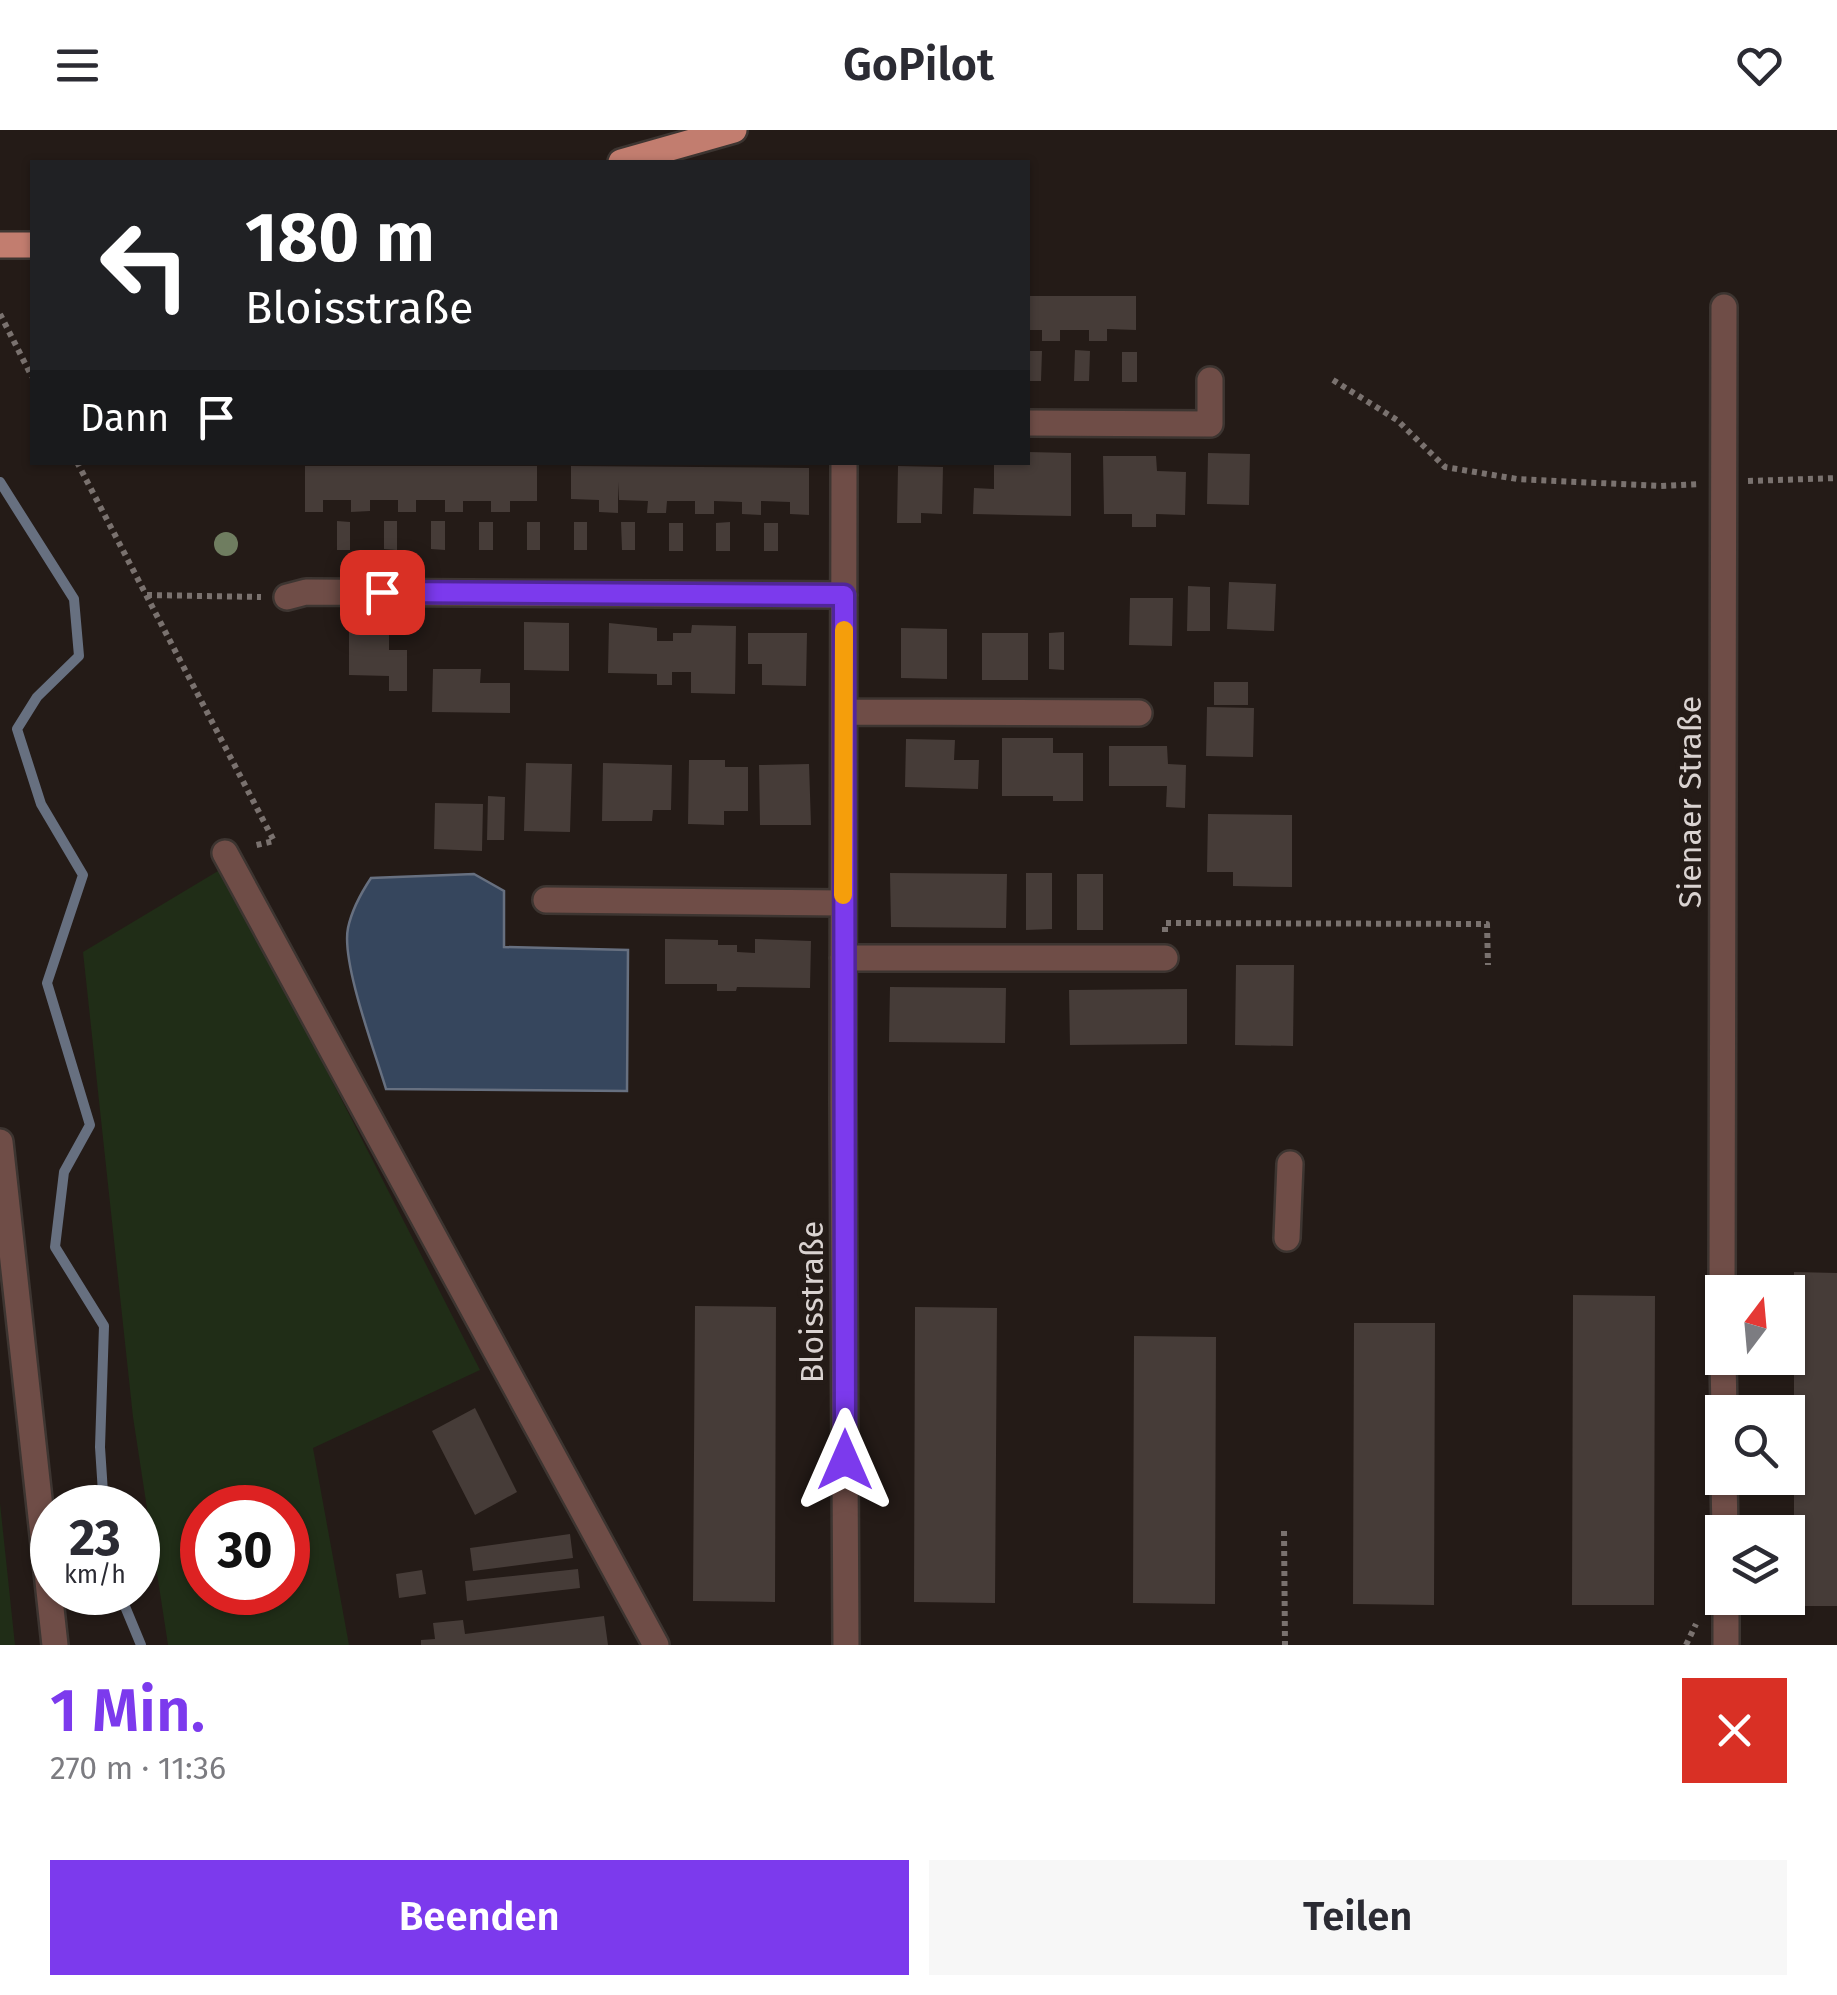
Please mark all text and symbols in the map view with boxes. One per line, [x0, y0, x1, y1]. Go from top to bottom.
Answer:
icon: menu [50, 38, 105, 93]
text: GoPilot [843, 38, 994, 92]
icon: heart [1732, 38, 1787, 93]
text: 180 m [245, 196, 435, 280]
icon: left [80, 200, 210, 330]
text: Bloisstraße [245, 281, 474, 335]
icon: arrive [189, 390, 244, 445]
text: Dann [80, 395, 169, 441]
pin [340, 550, 425, 635]
icon: arrive [355, 565, 410, 620]
street label: Sienaer Straße [1671, 696, 1709, 908]
street label: Bloisstraße [793, 1221, 831, 1383]
north arrow [1705, 1275, 1805, 1375]
map controls [1705, 1275, 1805, 1615]
button: search [1705, 1395, 1805, 1495]
position arrow [793, 1408, 897, 1512]
speed limit sign: 30 [180, 1485, 310, 1615]
text: 23 [69, 1508, 121, 1568]
button: layers [1705, 1515, 1805, 1615]
text: km/h [64, 1560, 126, 1590]
text: 1 Min. [50, 1675, 205, 1747]
button: close [1682, 1678, 1787, 1783]
text: 270 m · 11:36 [50, 1749, 226, 1787]
button: Beenden [50, 1860, 909, 1975]
button: Teilen [929, 1860, 1787, 1975]

